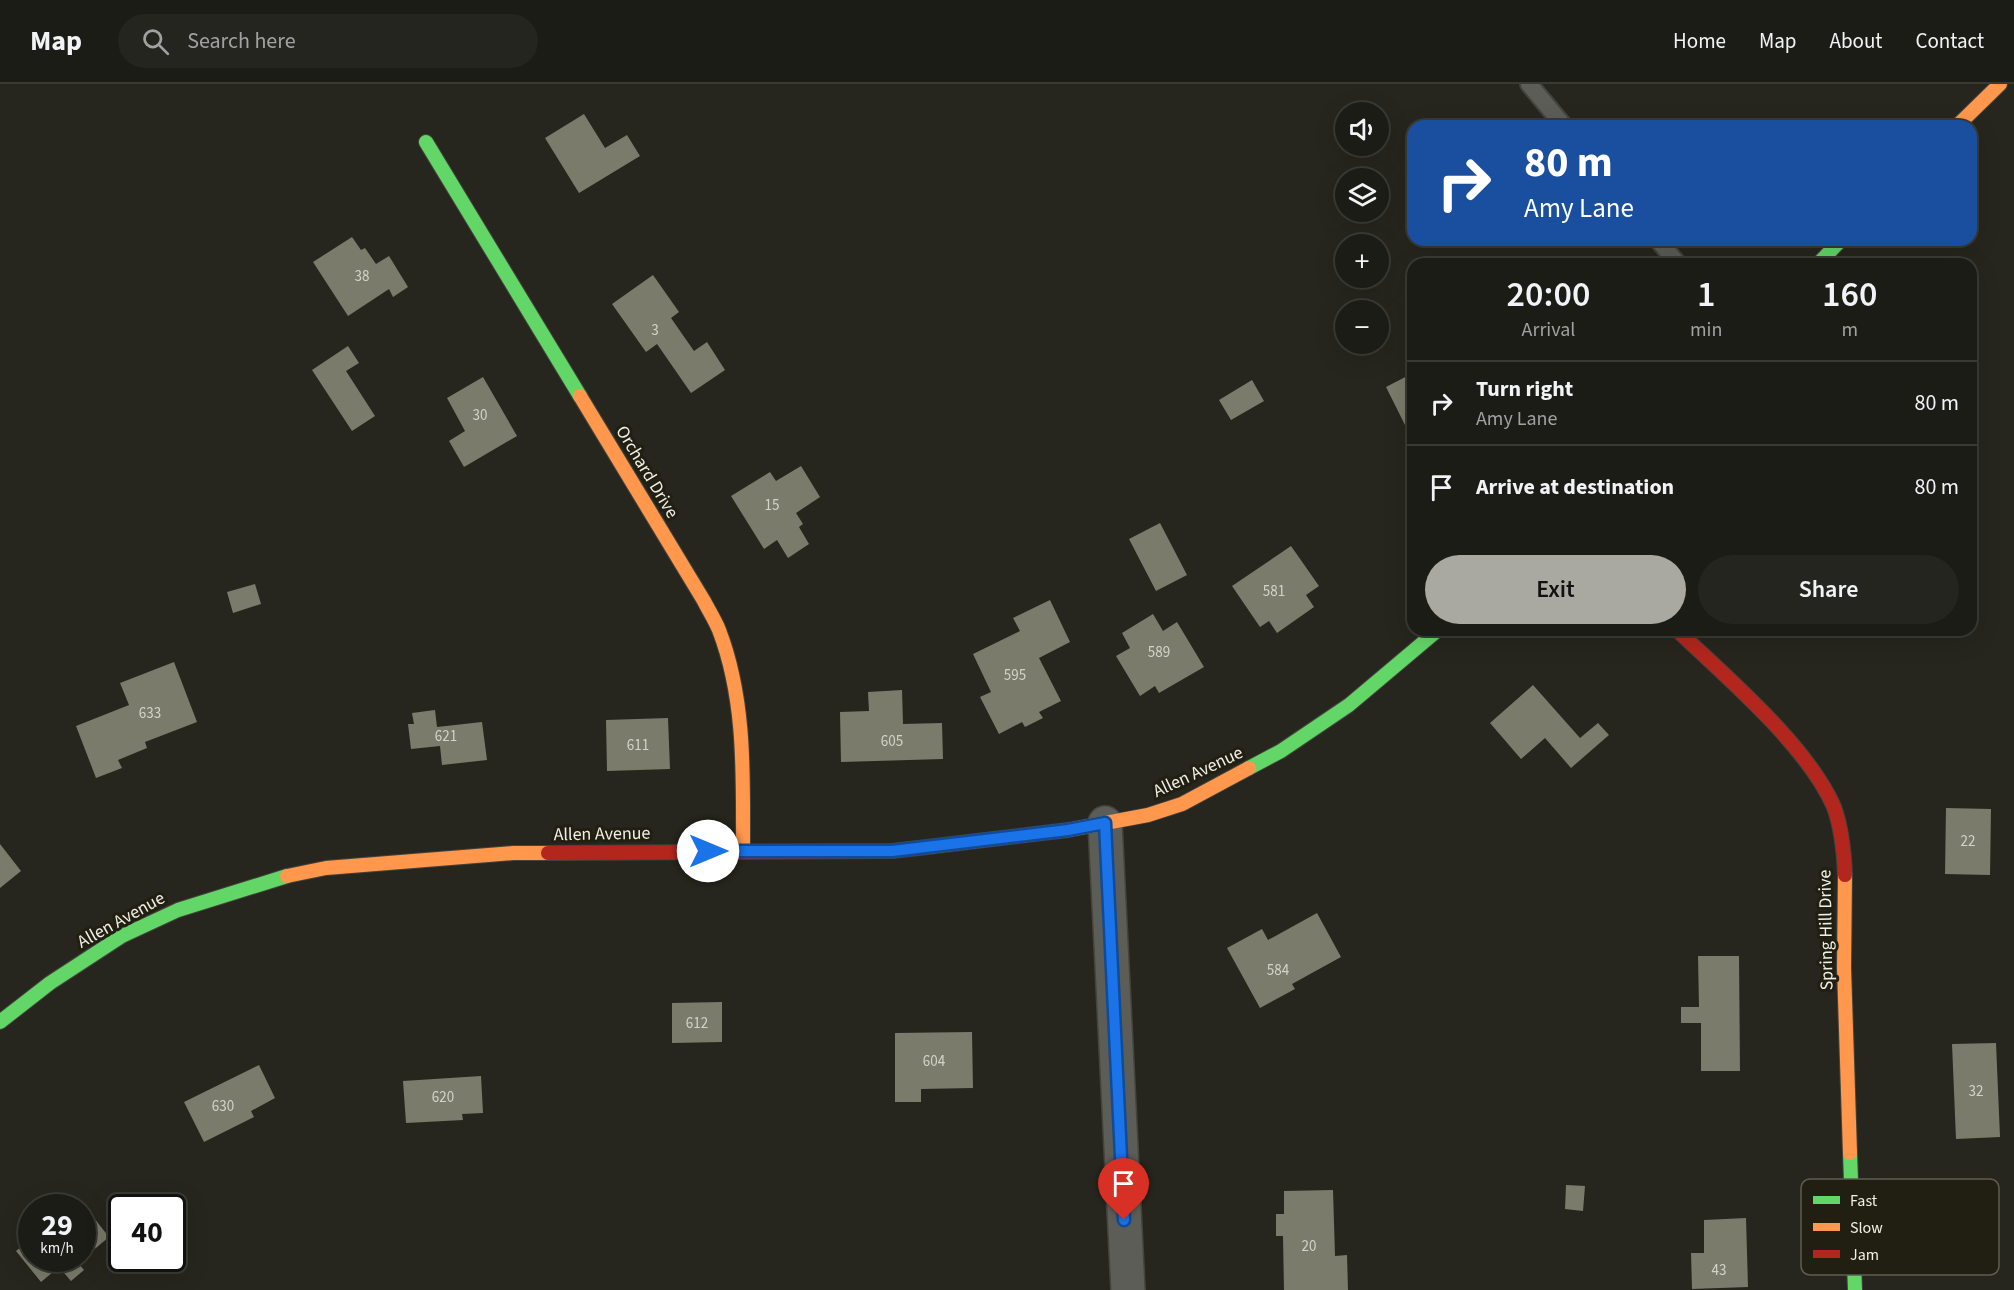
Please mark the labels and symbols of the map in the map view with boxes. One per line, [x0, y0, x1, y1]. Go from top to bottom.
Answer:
house number: 38 [355, 266, 369, 287]
house number: 3 [651, 320, 659, 341]
house number: 30 [473, 405, 487, 426]
street label: Orchard Drive [610, 421, 684, 523]
house number: 15 [765, 495, 779, 516]
house number: 581 [1263, 581, 1285, 602]
house number: 589 [1148, 642, 1170, 663]
house number: 595 [1004, 665, 1026, 686]
house number: 633 [139, 703, 161, 724]
house number: 621 [435, 726, 457, 747]
house number: 605 [881, 731, 903, 752]
house number: 611 [627, 735, 649, 756]
street label: Allen Avenue [1149, 740, 1247, 804]
position arrow [676, 819, 740, 883]
street label: Allen Avenue [553, 821, 651, 847]
house number: 22 [1961, 831, 1975, 852]
street label: Spring Hill Drive [1812, 869, 1840, 991]
street label: Allen Avenue [73, 886, 169, 954]
house number: 584 [1267, 960, 1290, 981]
house number: 612 [686, 1013, 708, 1034]
house number: 604 [923, 1051, 946, 1072]
house number: 32 [1969, 1081, 1983, 1102]
house number: 620 [432, 1087, 454, 1108]
house number: 630 [212, 1096, 234, 1117]
pin [1098, 1158, 1149, 1220]
legend [1801, 1179, 1999, 1275]
text: Fast [1850, 1190, 1878, 1212]
speed limit sign: 40 [108, 1194, 186, 1272]
text: Slow [1850, 1217, 1883, 1239]
house number: 20 [1302, 1236, 1316, 1257]
text: Jam [1850, 1244, 1879, 1266]
house number: 43 [1712, 1260, 1726, 1281]

